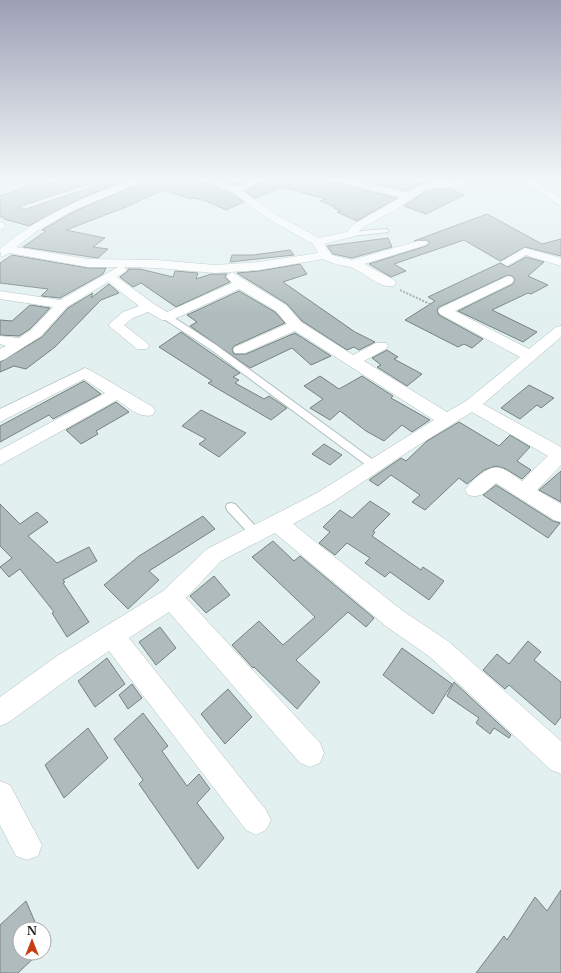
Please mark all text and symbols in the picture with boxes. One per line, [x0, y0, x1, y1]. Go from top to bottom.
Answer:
north arrow [12, 921, 52, 961]
text: N [27, 924, 38, 938]

